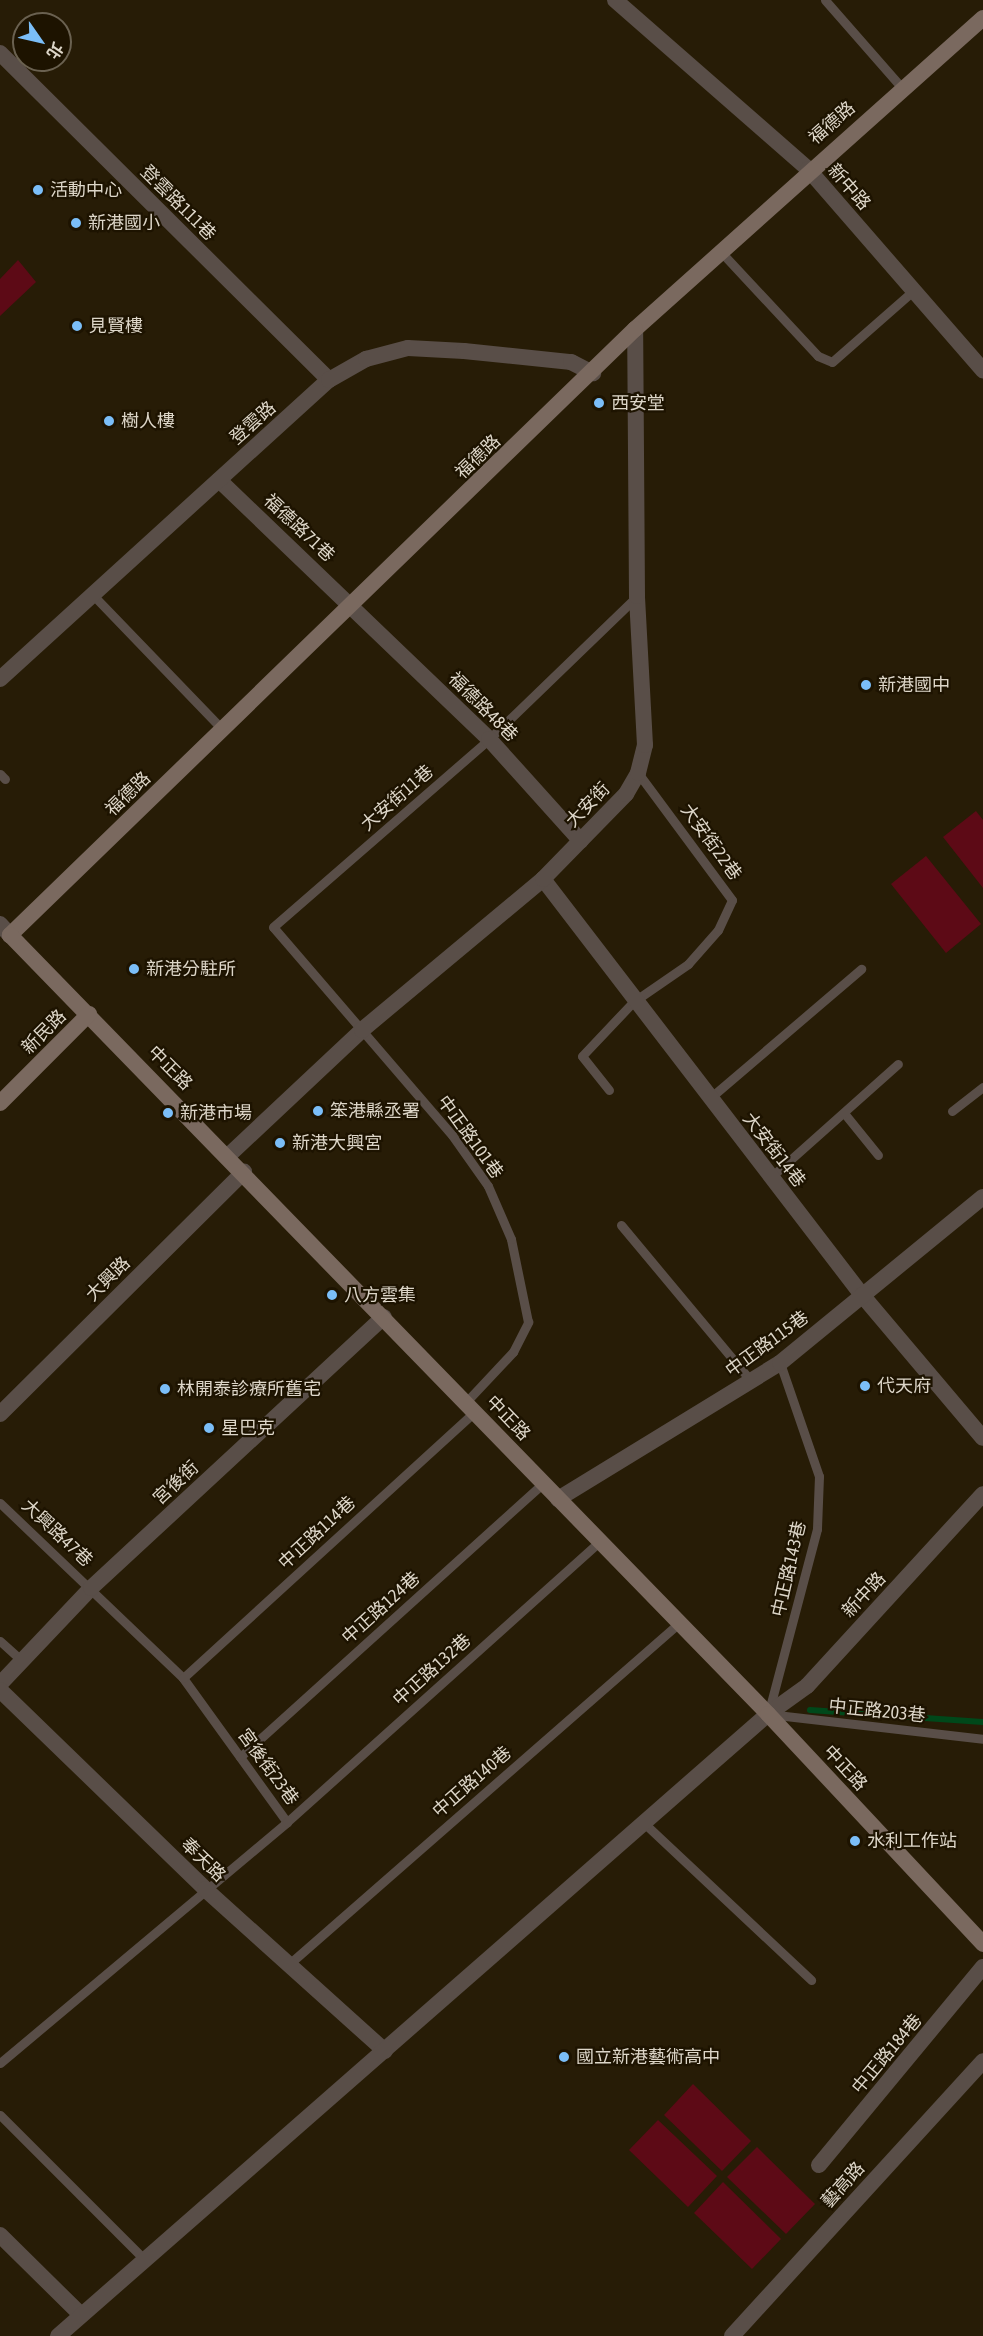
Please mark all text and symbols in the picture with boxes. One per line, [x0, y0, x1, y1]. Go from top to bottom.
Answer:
north arrow [12, 12, 72, 72]
text: 北 [43, 39, 67, 63]
street label: 福德路 [805, 97, 859, 149]
street label: 新中路 [823, 160, 875, 214]
street label: 登雲路111巷 [136, 161, 220, 245]
place label: 活動中心 [50, 179, 122, 201]
marker: 活動中心 [31, 183, 45, 197]
place label: 新港國小 [88, 212, 160, 234]
marker: 新港國小 [69, 216, 83, 230]
place label: 見賢樓 [89, 315, 143, 337]
marker: 見賢樓 [70, 319, 84, 333]
place label: 西安堂 [611, 392, 665, 414]
marker: 西安堂 [592, 396, 606, 410]
street label: 登雲路 [226, 397, 280, 449]
place label: 樹人樓 [121, 410, 175, 432]
marker: 樹人樓 [102, 414, 116, 428]
street label: 福德路 [451, 430, 505, 484]
street label: 福德路71巷 [259, 490, 339, 566]
street label: 福德路48巷 [444, 668, 522, 746]
place label: 新港國中 [878, 674, 950, 696]
marker: 新港國中 [859, 678, 873, 692]
street label: 大安街11巷 [356, 761, 438, 835]
street label: 福德路 [101, 767, 155, 821]
street label: 大安街 [561, 778, 615, 832]
street label: 大安街22巷 [676, 800, 746, 884]
place label: 新港分駐所 [146, 958, 236, 980]
marker: 新港分駐所 [127, 962, 141, 976]
street label: 新民路 [17, 1005, 71, 1059]
street label: 中正路 [143, 1041, 197, 1095]
street label: 中正路101巷 [433, 1091, 507, 1183]
place label: 笨港縣丞署 [330, 1100, 420, 1122]
place label: 新港市場 [180, 1102, 252, 1124]
marker: 笨港縣丞署 [311, 1104, 325, 1118]
marker: 新港市場 [161, 1106, 175, 1120]
street label: 大安街14巷 [738, 1108, 810, 1192]
place label: 新港大興宮 [292, 1132, 382, 1154]
marker: 新港大興宮 [273, 1136, 287, 1150]
street label: 大興路 [81, 1252, 135, 1306]
place label: 八方雲集 [344, 1284, 416, 1306]
marker: 八方雲集 [325, 1288, 339, 1302]
street label: 中正路115巷 [721, 1307, 813, 1381]
place label: 代天府 [877, 1375, 931, 1397]
place label: 林開泰診療所舊宅 [177, 1378, 321, 1400]
marker: 代天府 [858, 1379, 872, 1393]
marker: 林開泰診療所舊宅 [158, 1382, 172, 1396]
street label: 中正路 [481, 1391, 535, 1445]
place label: 星巴克 [221, 1417, 275, 1439]
marker: 星巴克 [202, 1421, 216, 1435]
street label: 宮後街 [149, 1457, 203, 1509]
street label: 中正路114巷 [274, 1492, 360, 1574]
street label: 大興路47巷 [17, 1495, 97, 1571]
street label: 中正路143巷 [768, 1519, 810, 1619]
street label: 中正路124巷 [338, 1567, 424, 1649]
street label: 新中路 [838, 1568, 890, 1622]
street label: 中正路132巷 [389, 1629, 475, 1711]
street label: 中正路203巷 [827, 1695, 927, 1727]
street label: 宮後街23巷 [233, 1725, 303, 1809]
street label: 中正路 [819, 1741, 871, 1795]
street label: 中正路140巷 [428, 1742, 516, 1822]
place label: 水利工作站 [867, 1830, 957, 1852]
street label: 奉天路 [176, 1833, 230, 1887]
marker: 水利工作站 [848, 1834, 862, 1848]
street label: 中正路184巷 [847, 2010, 927, 2098]
place label: 國立新港藝術高中 [576, 2046, 720, 2068]
marker: 國立新港藝術高中 [557, 2050, 571, 2064]
street label: 藝高路 [817, 2158, 869, 2212]

